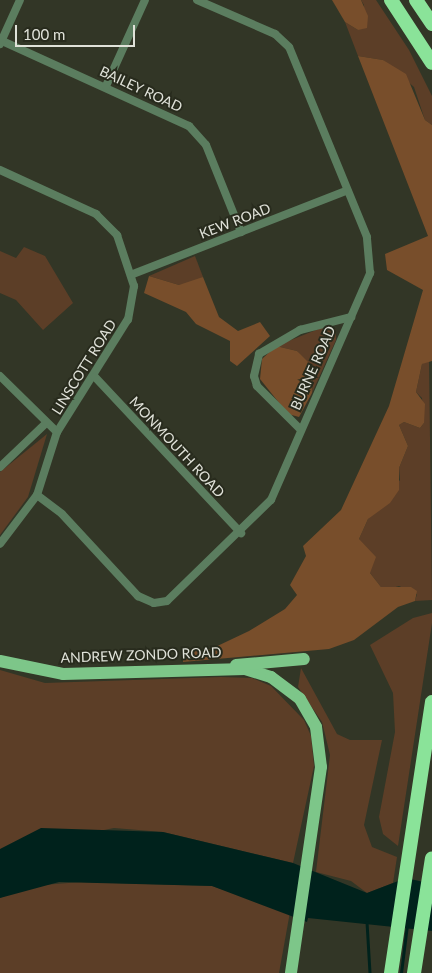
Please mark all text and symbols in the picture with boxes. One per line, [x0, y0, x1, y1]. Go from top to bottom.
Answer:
scale bar [18, 15, 138, 47]
text: 100 m [23, 25, 65, 43]
street label: BAILEY ROAD [97, 62, 185, 116]
street label: KEW ROAD [197, 200, 273, 242]
street label: LINSCOTT ROAD [48, 316, 120, 418]
street label: BURNE ROAD [287, 323, 339, 413]
street label: MONMOUTH ROAD [126, 393, 228, 501]
street label: ANDREW ZONDO ROAD [60, 644, 222, 666]

